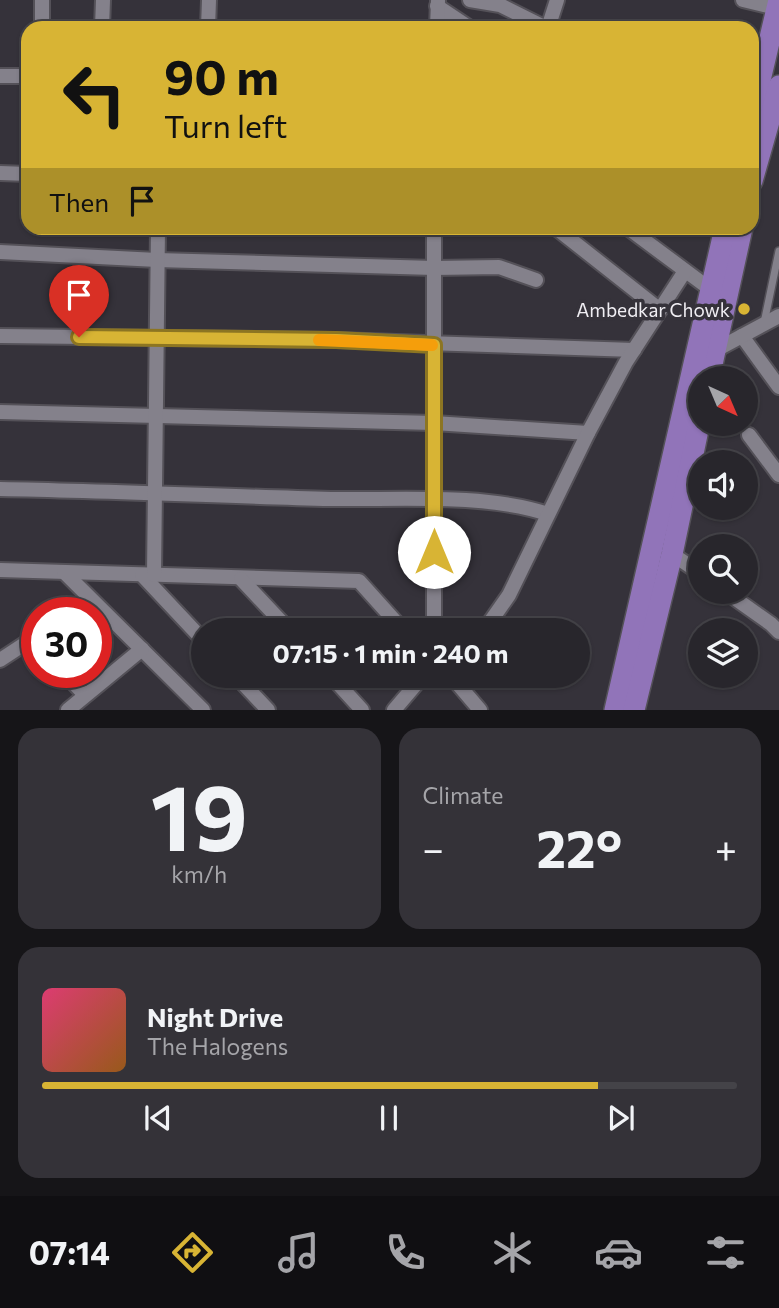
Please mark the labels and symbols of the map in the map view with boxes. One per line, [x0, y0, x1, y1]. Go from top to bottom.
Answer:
pin [49, 265, 109, 337]
place label: Ambedkar Chowk [576, 298, 730, 321]
marker: Ambedkar Chowk [736, 301, 752, 317]
north arrow [688, 366, 758, 436]
position arrow [397, 515, 471, 589]
speed limit sign: 30 [21, 597, 112, 688]

